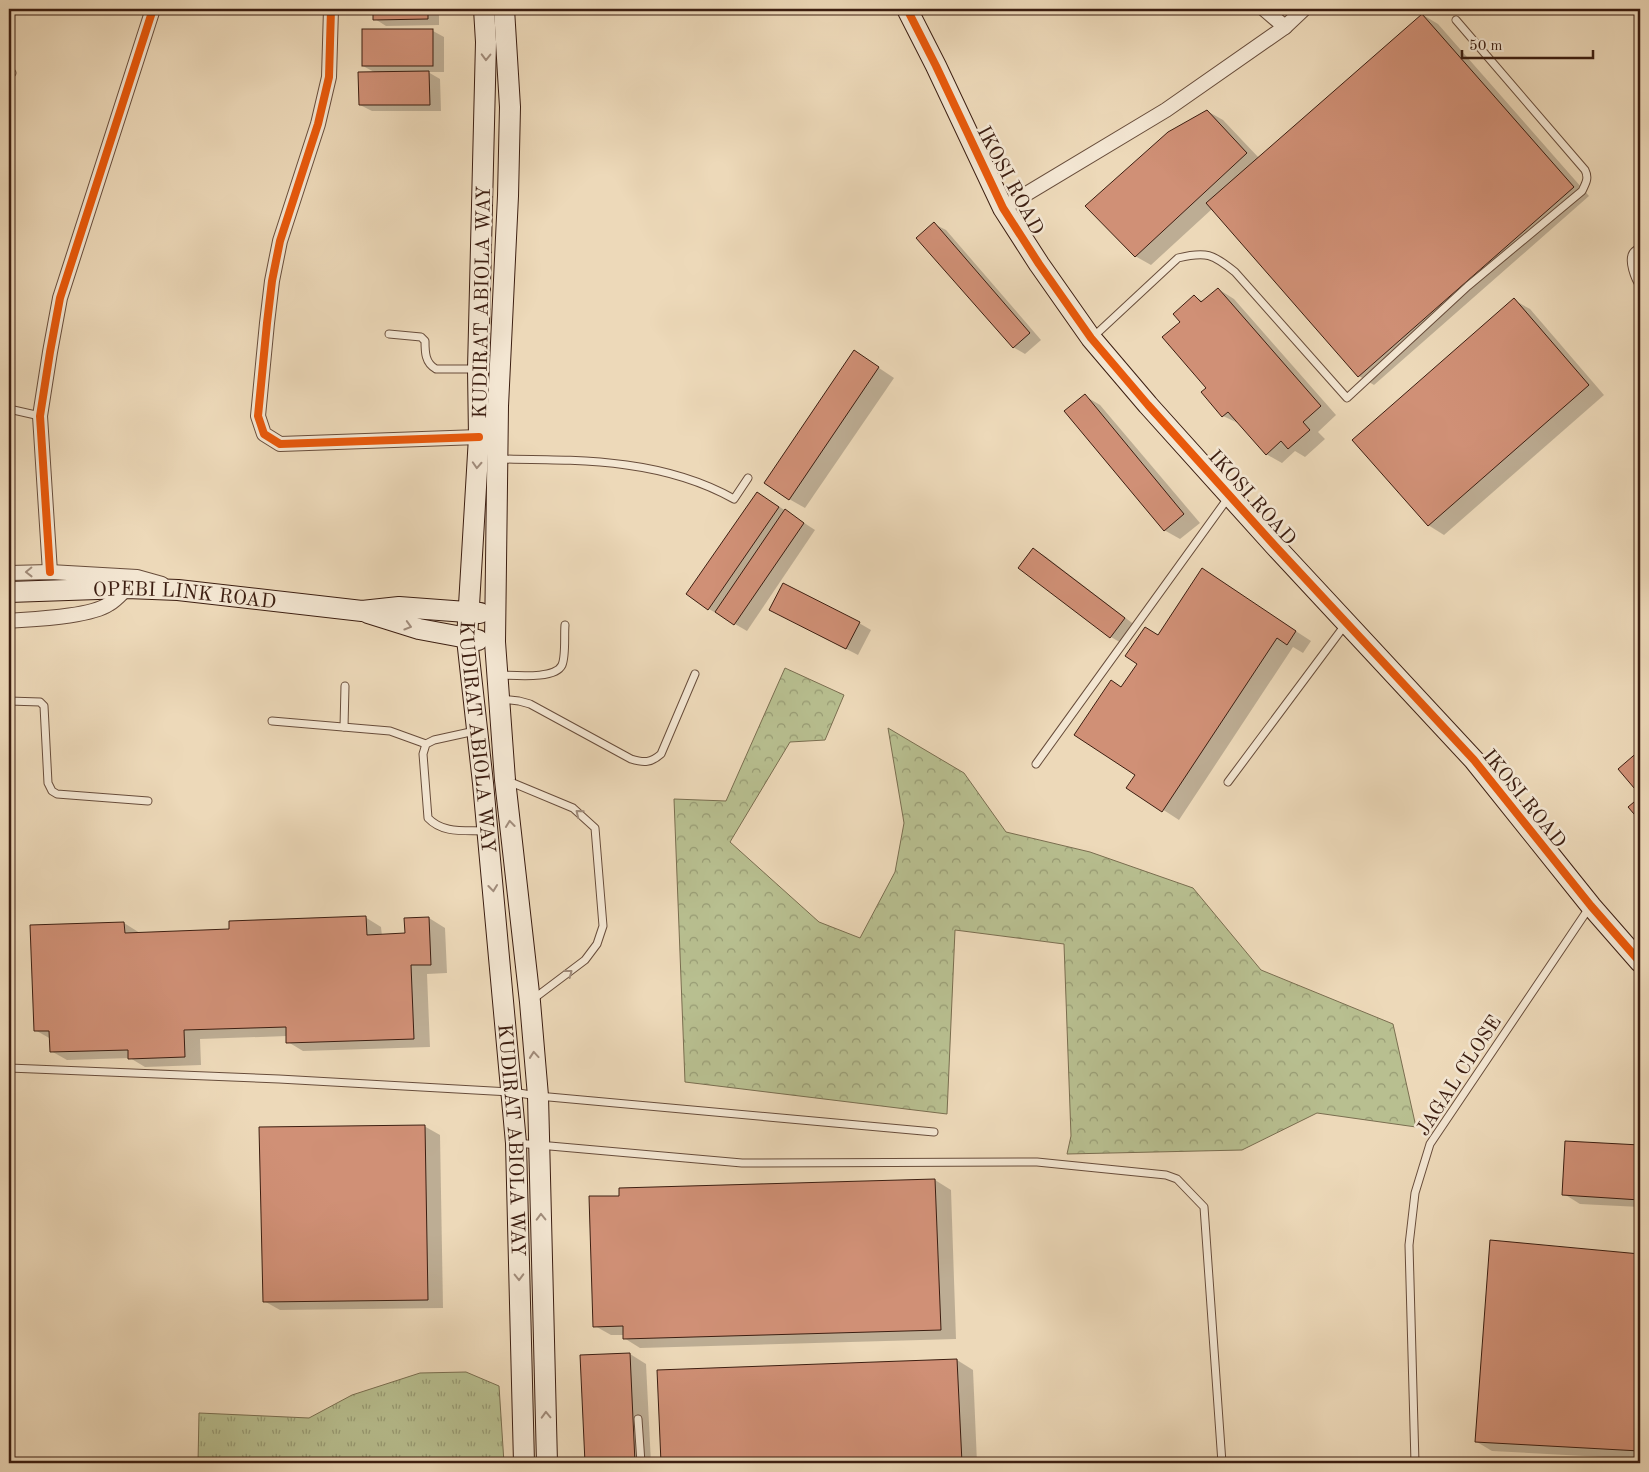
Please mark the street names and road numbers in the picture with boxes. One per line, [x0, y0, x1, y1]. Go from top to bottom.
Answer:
street label: IKOSI ROAD [972, 123, 1046, 239]
street label: KUDIRAT ABIOLA WAY [471, 185, 495, 419]
street label: IKOSI ROAD [1204, 447, 1299, 550]
street label: OPEBI LINK ROAD [93, 580, 277, 613]
street label: KUDIRAT ABIOLA WAY [455, 620, 497, 854]
street label: IKOSI ROAD [1478, 746, 1569, 852]
street label: JAGAL CLOSE [1413, 1012, 1506, 1140]
street label: KUDIRAT ABIOLA WAY [493, 1023, 527, 1257]

